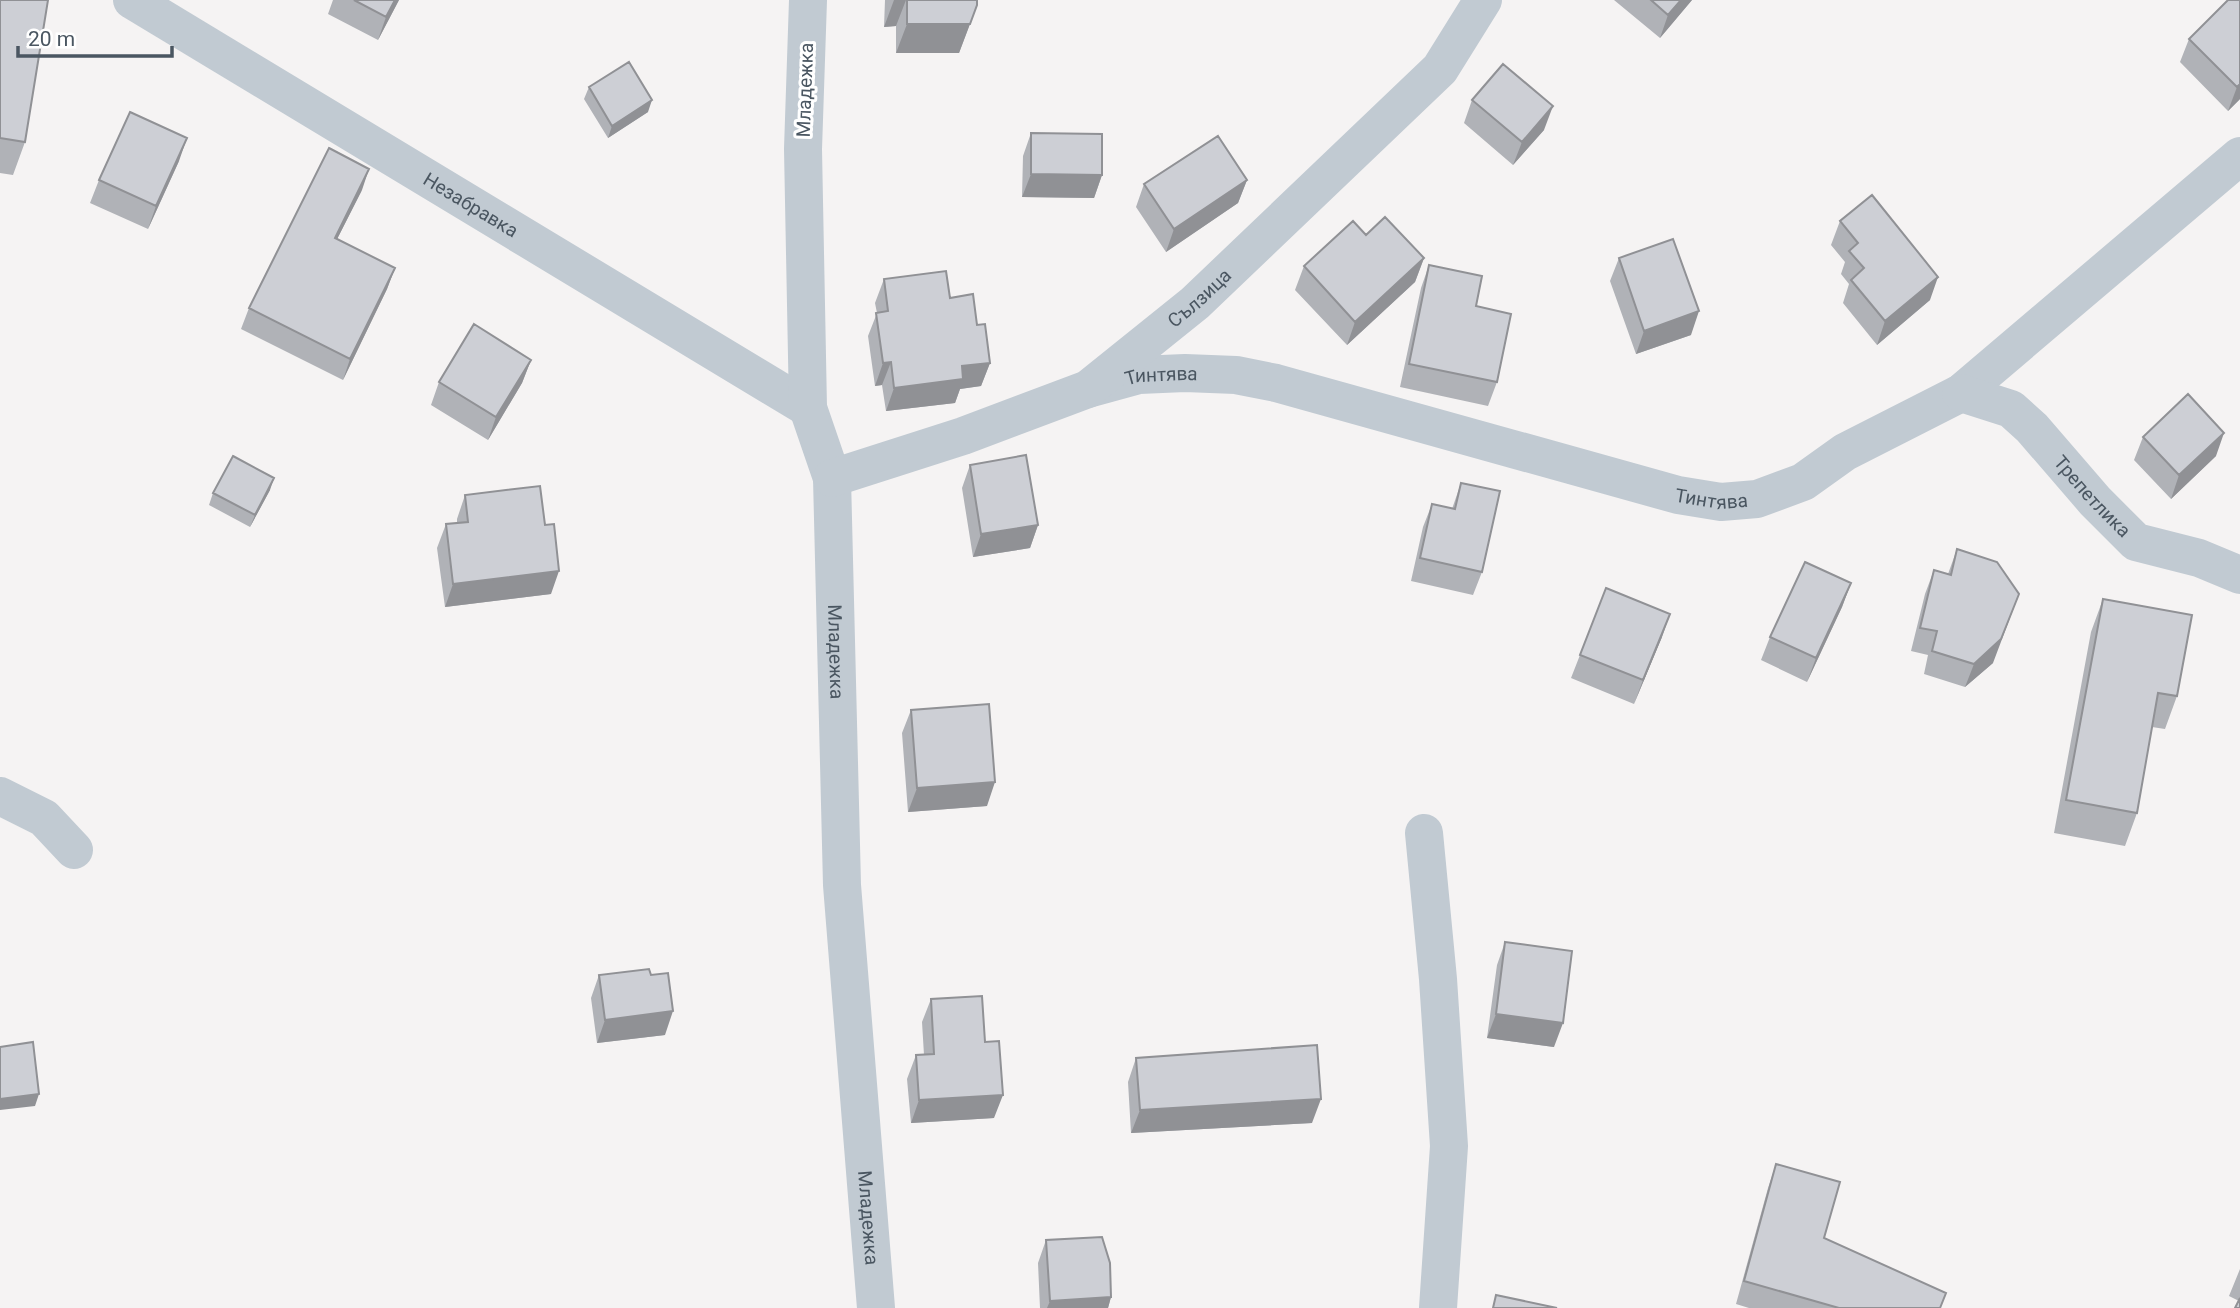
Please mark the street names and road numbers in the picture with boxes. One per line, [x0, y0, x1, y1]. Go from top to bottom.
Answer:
street label: Младежка [792, 42, 818, 138]
street label: Незабравка [419, 167, 523, 242]
street label: Сълзица [1163, 263, 1236, 332]
street label: Тинтява [1122, 361, 1198, 390]
street label: Трепетлика [2049, 451, 2136, 542]
street label: Тинтява [1674, 483, 1749, 514]
street label: Младежка [824, 604, 849, 699]
street label: Младежка [853, 1169, 884, 1266]

